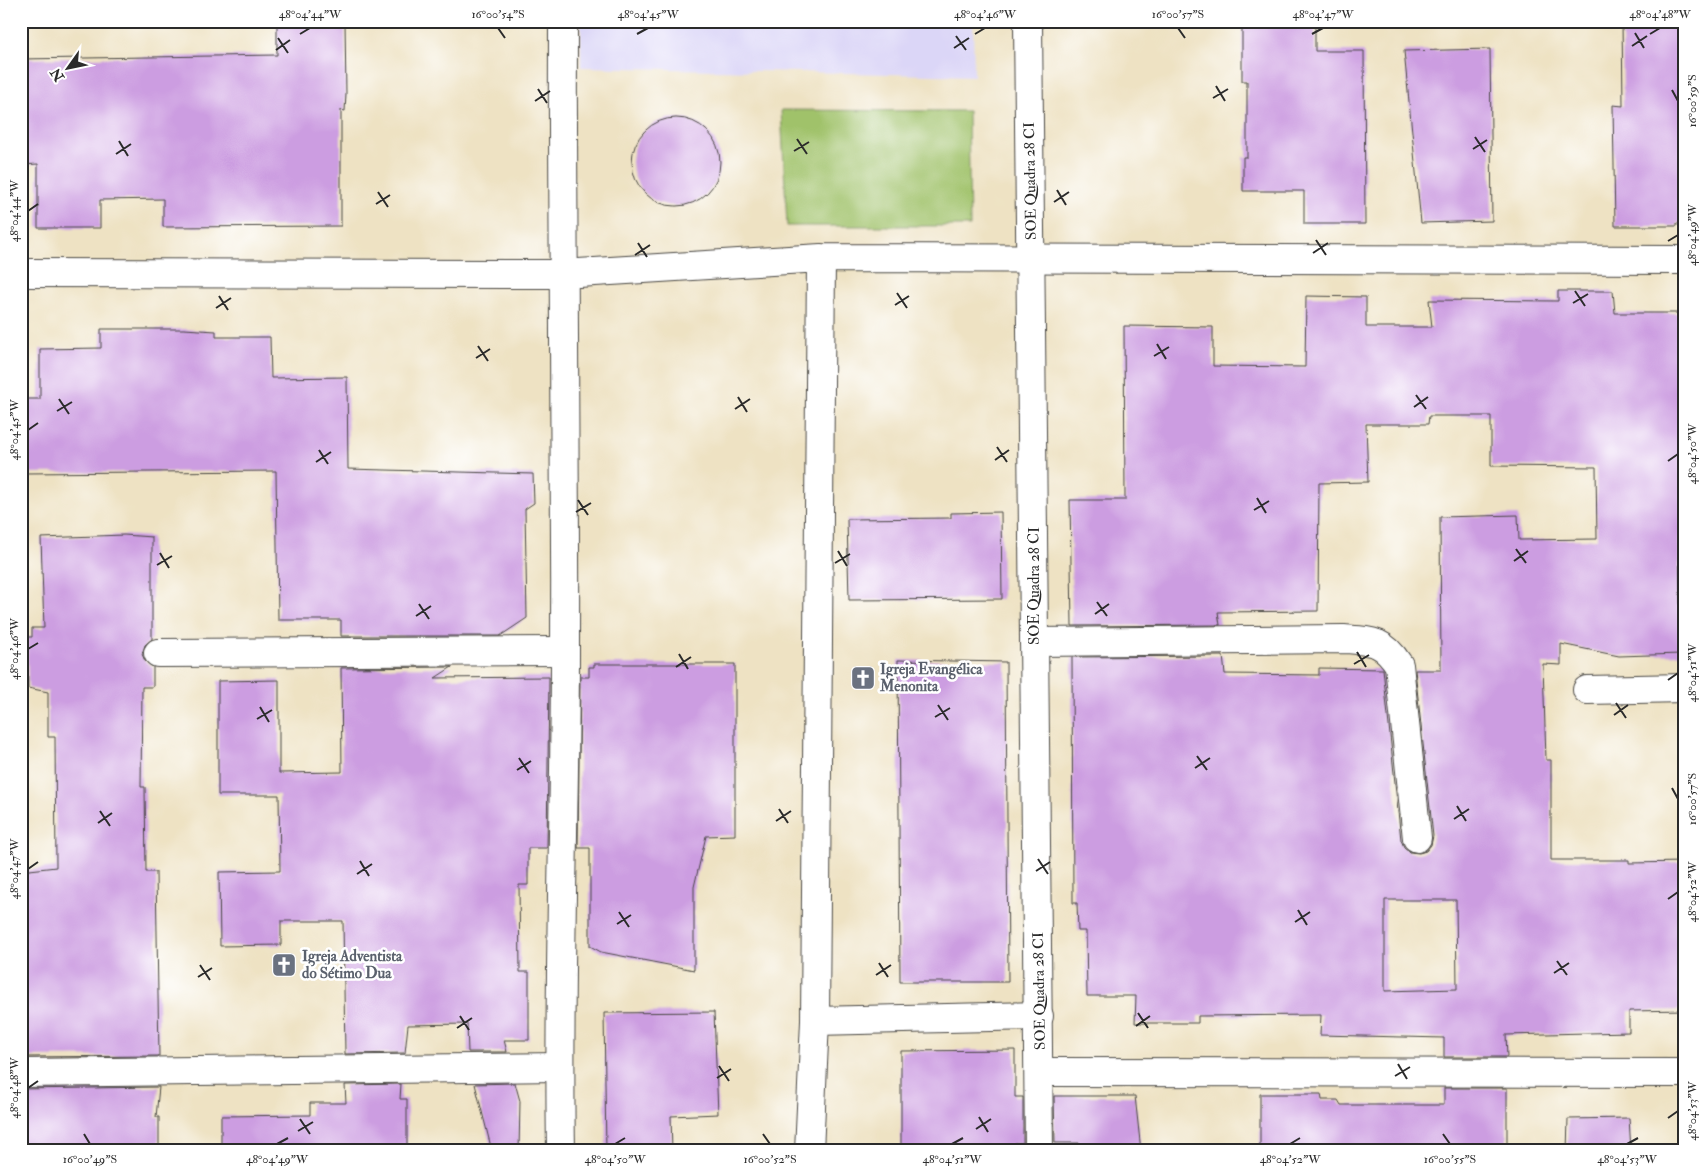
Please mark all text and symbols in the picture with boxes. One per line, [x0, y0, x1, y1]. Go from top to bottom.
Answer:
text: 48°04'44"W [279, 7, 342, 22]
text: 16°00'54"S [471, 7, 525, 22]
text: 48°04'45"W [617, 7, 679, 22]
text: 48°04'46"W [954, 7, 1017, 22]
text: 16°00'57"S [1152, 7, 1204, 22]
text: 48°04'47"W [1292, 7, 1354, 22]
text: 48°04'48"W [1629, 7, 1692, 22]
north arrow [42, 42, 92, 92]
text: N [47, 65, 69, 86]
text: 16°00'59"S [1685, 74, 1700, 128]
street label: SOE Quadra 28 CI [1020, 122, 1041, 240]
text: 48°04'44"W [7, 179, 22, 242]
text: 48°04'49"W [1685, 203, 1700, 266]
text: 48°04'45"W [7, 399, 22, 461]
text: 48°04'50"W [1685, 423, 1700, 484]
street label: SOE Quadra 28 CI [1025, 527, 1044, 645]
text: 48°04'46"W [7, 617, 22, 680]
text: 48°04'51"W [1685, 643, 1700, 703]
place label: Igreja Evangélica Menonita [879, 660, 983, 696]
church icon: Igreja Evangélica Menonita [850, 665, 876, 691]
text: 16°00'57"S [1685, 773, 1700, 825]
text: 48°04'47"W [7, 838, 22, 900]
text: 48°04'52"W [1685, 861, 1700, 922]
street label: SOE Quadra 28 CI [1029, 932, 1050, 1050]
place label: Igreja Adventista do Sétimo Dua [302, 947, 403, 983]
church icon: Igreja Adventista do Sétimo Dua [271, 952, 297, 978]
text: 48°04'48"W [7, 1056, 22, 1119]
text: 48°04'53"W [1685, 1081, 1700, 1141]
text: 16°00'49"S [63, 1152, 117, 1167]
text: 48°04'49"W [246, 1152, 309, 1167]
text: 48°04'50"W [585, 1152, 646, 1167]
text: 16°00'52"S [743, 1152, 797, 1167]
text: 48°04'51"W [923, 1152, 982, 1167]
text: 48°04'52"W [1260, 1152, 1321, 1167]
text: 16°00'55"S [1424, 1152, 1476, 1167]
text: 48°04'53"W [1597, 1152, 1657, 1167]

